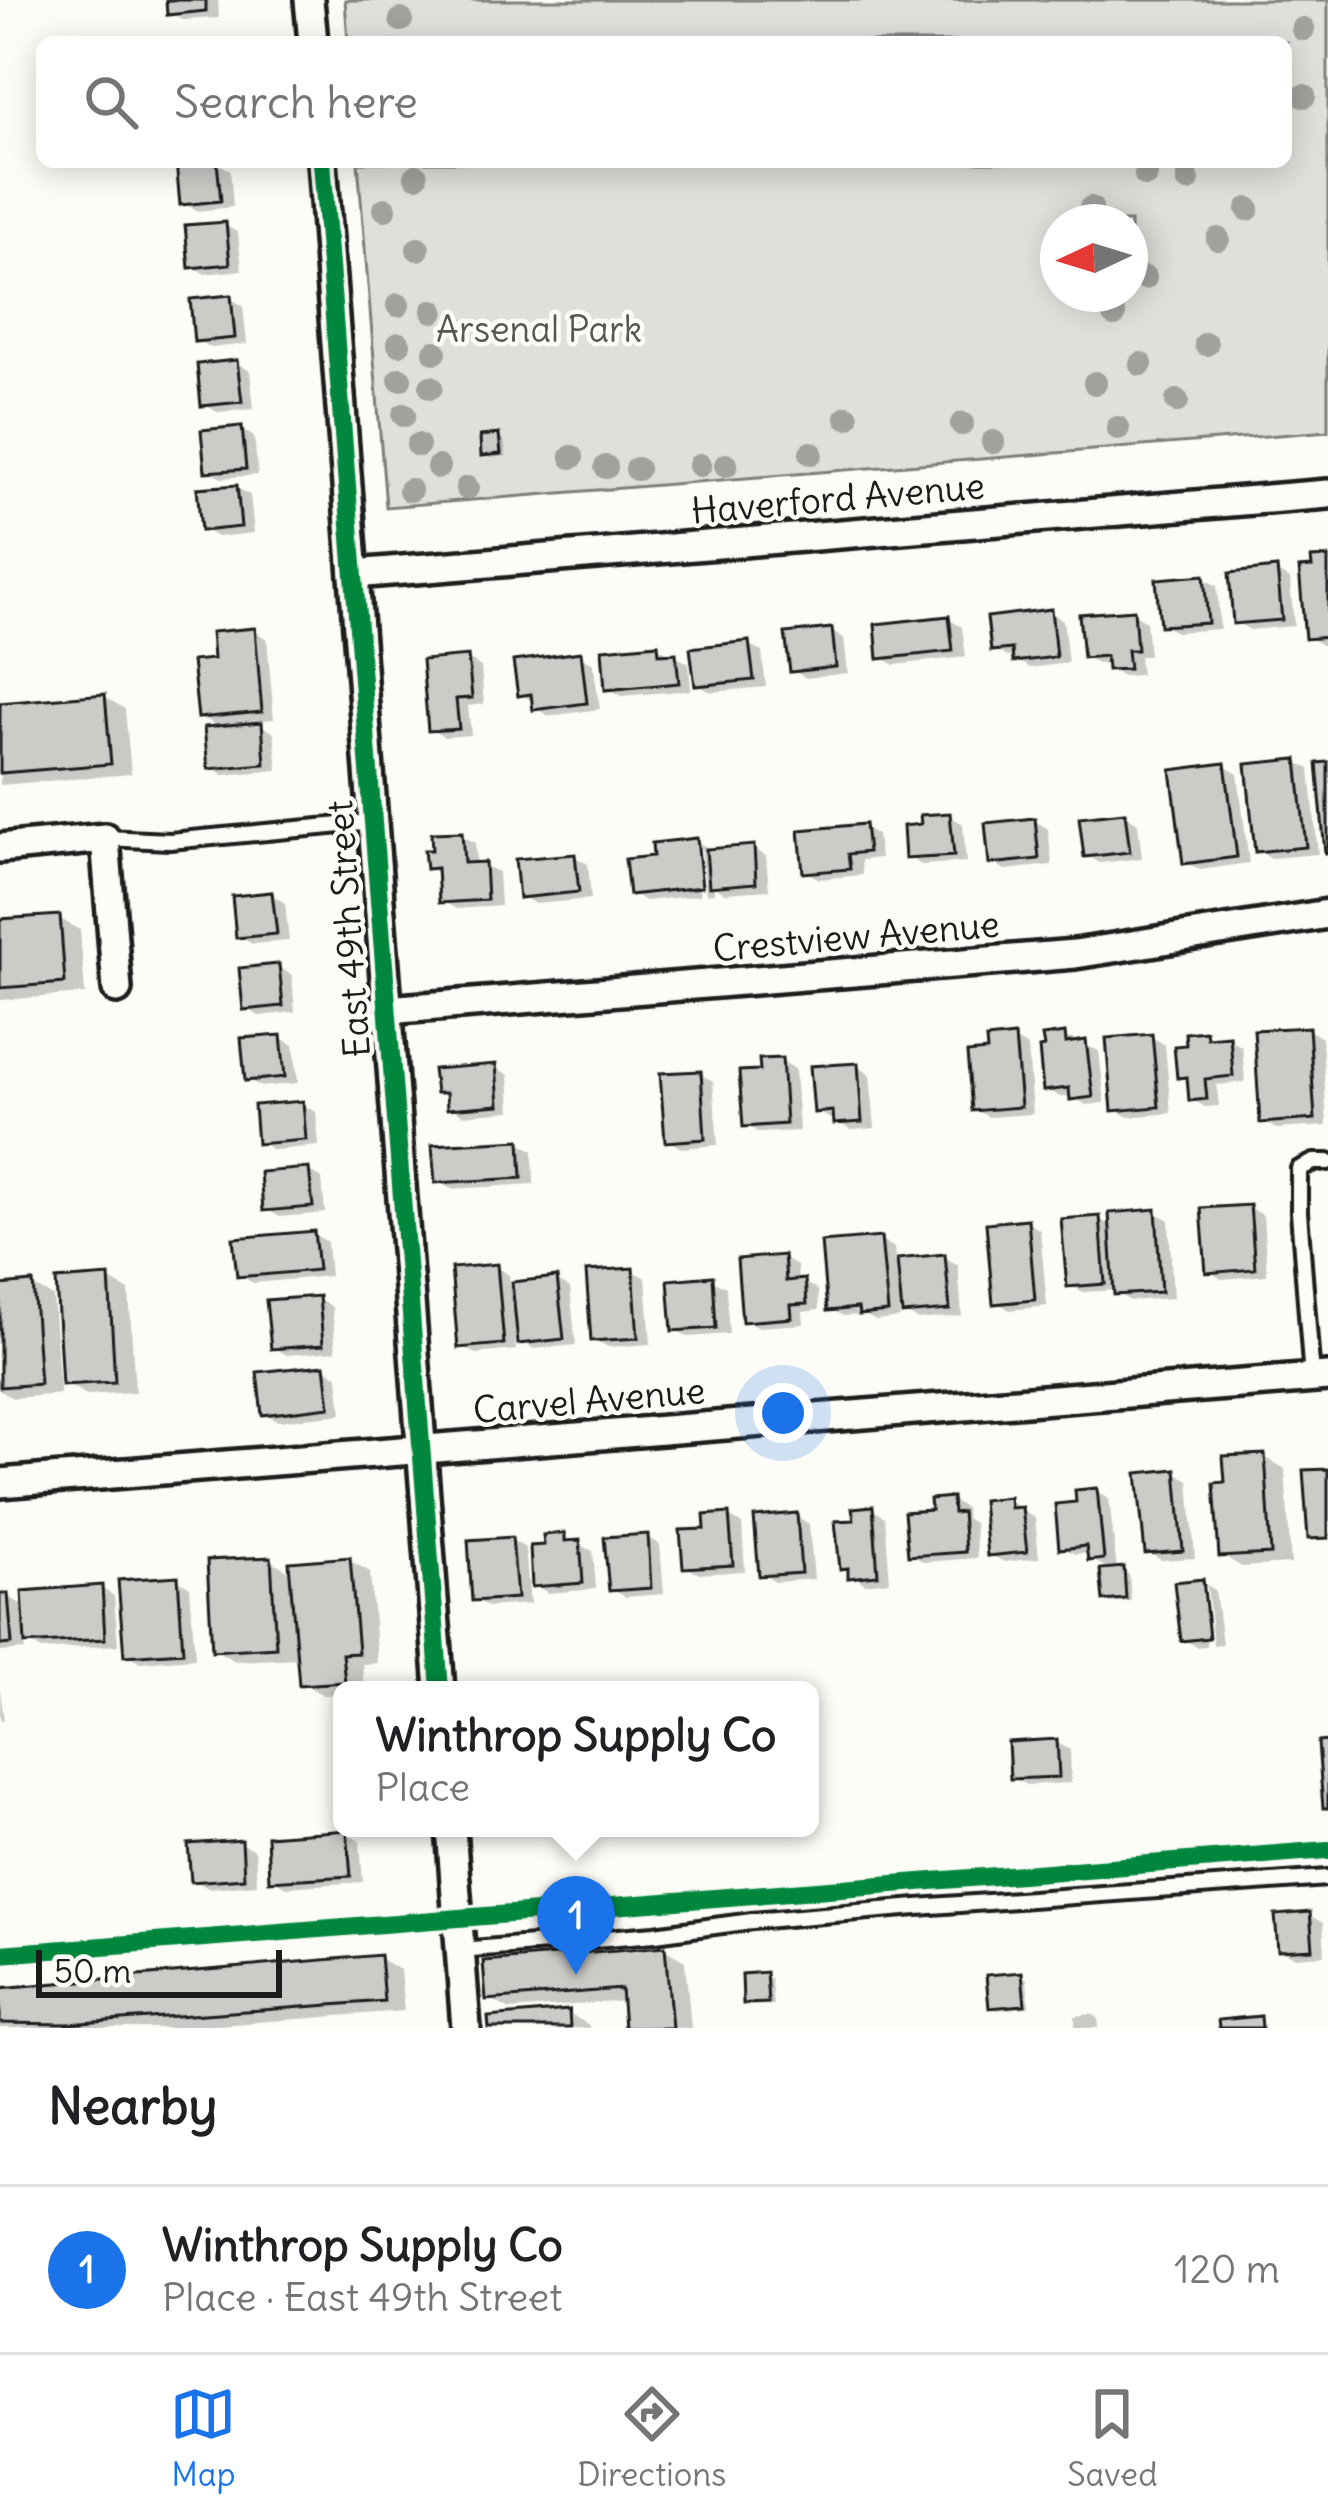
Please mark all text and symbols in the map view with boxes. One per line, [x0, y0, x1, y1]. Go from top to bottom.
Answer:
search box [36, 36, 1292, 168]
icon: search [78, 69, 144, 135]
text: Search here [174, 74, 418, 130]
north arrow [1040, 204, 1148, 312]
park label: Arsenal Park [436, 307, 642, 352]
street label: Haverford Avenue [690, 463, 987, 534]
street label: East 49th Street [317, 799, 380, 1059]
street label: Crestview Avenue [711, 902, 1001, 971]
street label: Carvel Avenue [471, 1368, 707, 1433]
your location [753, 1383, 813, 1443]
popup [333, 1681, 819, 1837]
text: Winthrop Supply Co [376, 1707, 776, 1763]
text: Place [376, 1763, 470, 1812]
pin: 1 [537, 1876, 615, 1975]
scale bar [36, 1944, 282, 1997]
text: 50 m [54, 1950, 131, 1992]
text: Nearby [48, 2074, 217, 2138]
text: Winthrop Supply Co [162, 2217, 563, 2273]
text: 1 [79, 2245, 95, 2294]
text: 120 m [1174, 2245, 1280, 2294]
text: Place · East 49th Street [162, 2273, 562, 2322]
tab: Map [170, 2381, 236, 2495]
tab: Directions [577, 2381, 726, 2495]
tab: Saved [1067, 2381, 1158, 2495]

